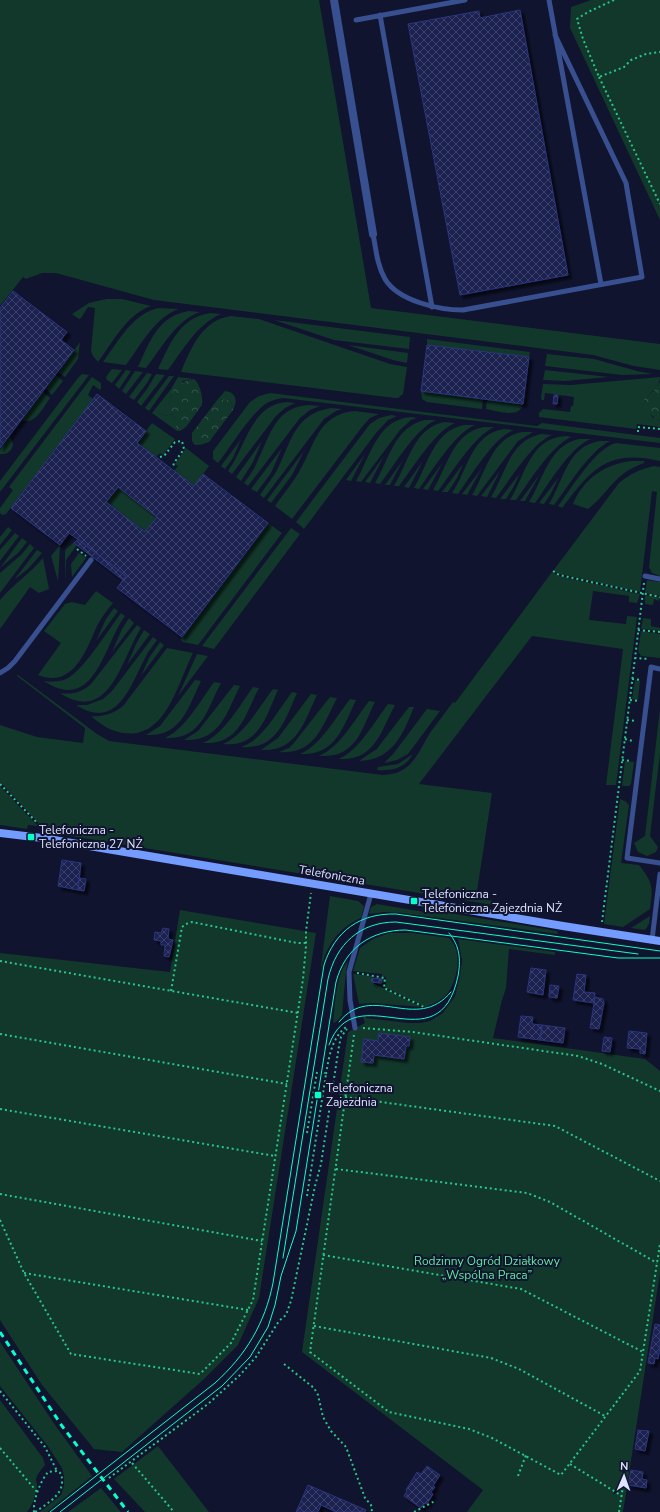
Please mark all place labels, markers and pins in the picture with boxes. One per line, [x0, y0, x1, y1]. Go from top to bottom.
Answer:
place label: Telefoniczna - Telefoniczna 27 NŻ [39, 822, 142, 852]
marker: Telefoniczna - Telefoniczna 27 NŻ [26, 832, 36, 842]
place label: Telefoniczna - Telefoniczna Zajezdnia NŻ [422, 886, 562, 916]
marker: Telefoniczna - Telefoniczna Zajezdnia NŻ [409, 896, 419, 906]
place label: Telefoniczna Zajezdnia [326, 1080, 393, 1110]
marker: Telefoniczna Zajezdnia [313, 1090, 323, 1100]

